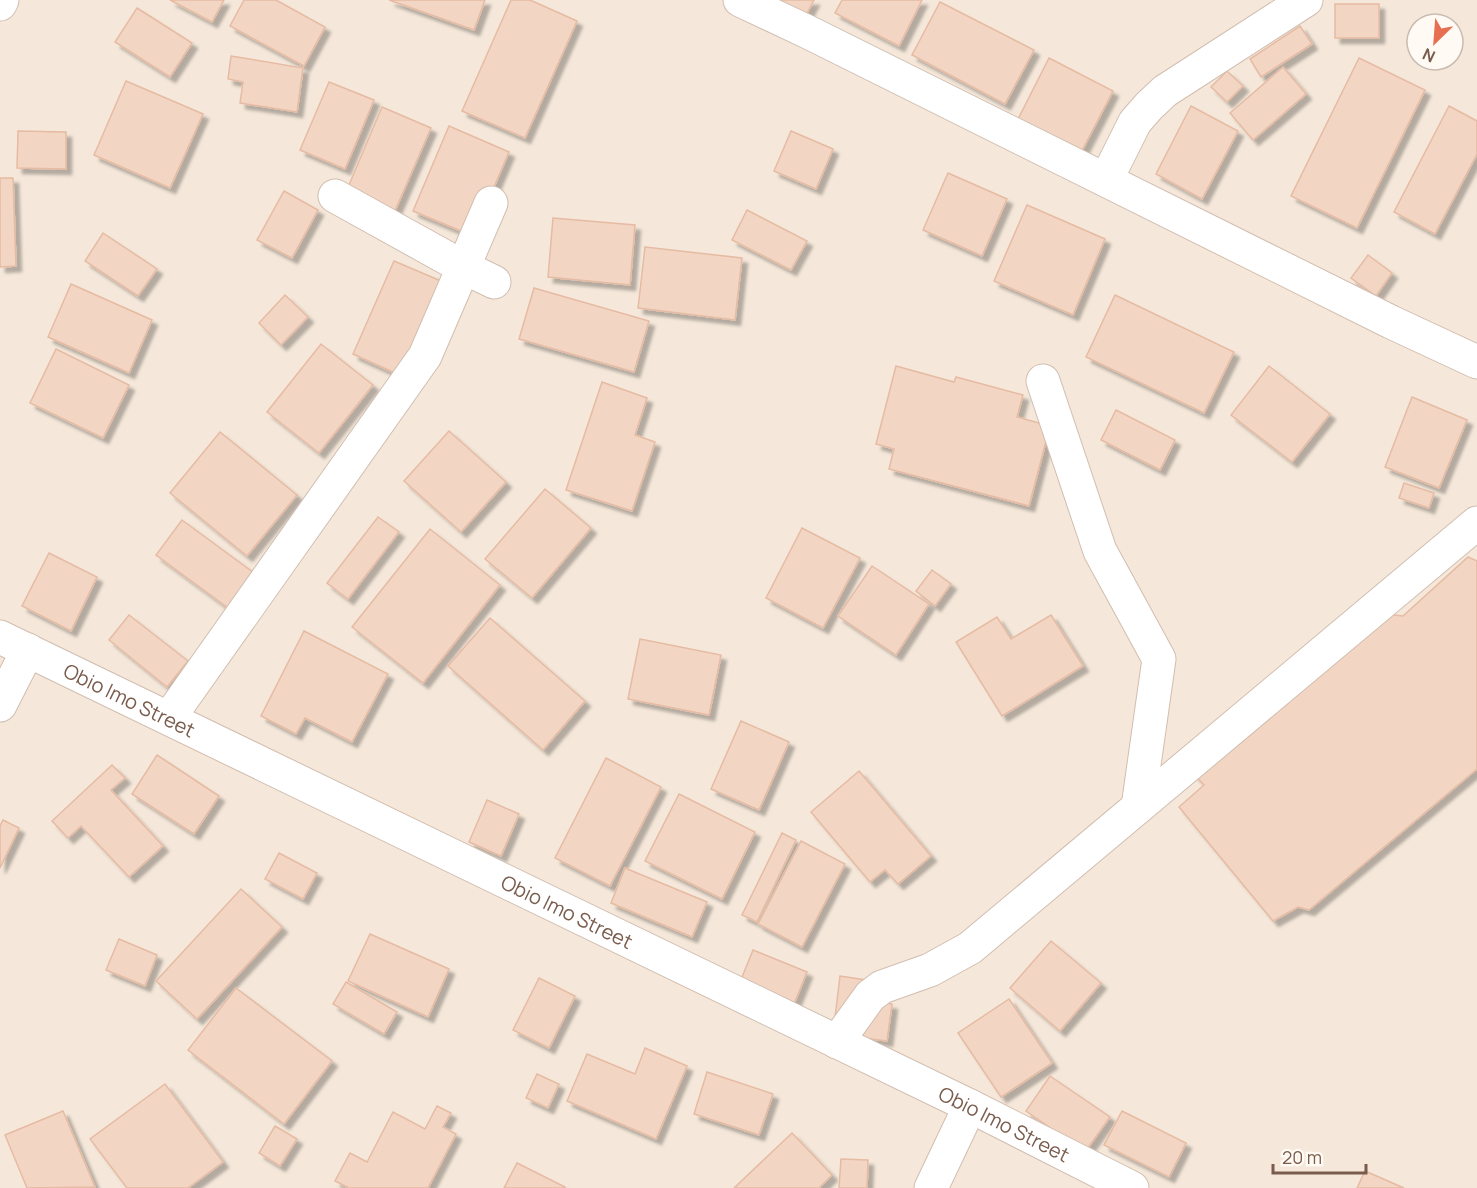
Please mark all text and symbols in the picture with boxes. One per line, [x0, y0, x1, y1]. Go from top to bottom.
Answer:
north arrow [1405, 12, 1465, 72]
text: N [1419, 43, 1439, 68]
street label: Obio Imo Street [59, 656, 200, 743]
street label: Obio Imo Street [497, 868, 637, 955]
street label: Obio Imo Street [934, 1079, 1074, 1168]
scale bar [1273, 1137, 1366, 1175]
text: 20 m [1282, 1145, 1322, 1169]

